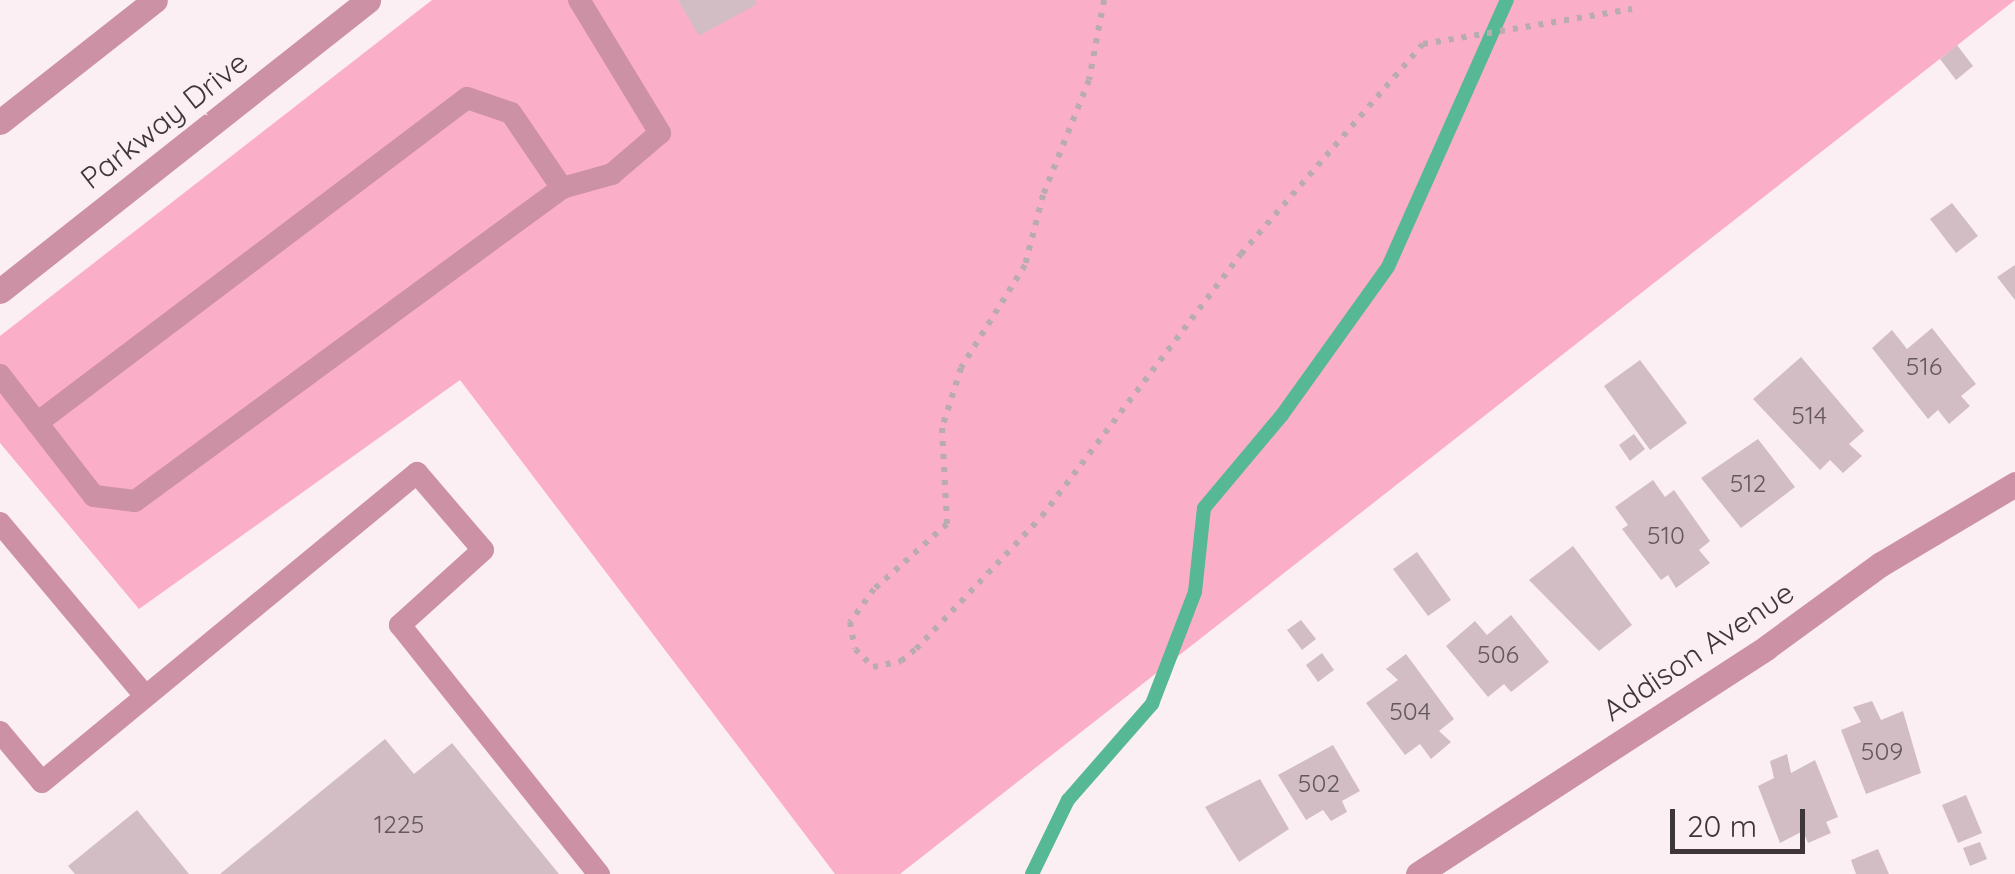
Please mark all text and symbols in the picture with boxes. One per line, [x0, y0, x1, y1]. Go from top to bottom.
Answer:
street label: Parkway Drive [73, 44, 255, 196]
house number: 516 [1906, 351, 1942, 381]
house number: 514 [1791, 400, 1827, 430]
house number: 512 [1730, 468, 1766, 498]
house number: 510 [1647, 520, 1685, 550]
street label: Addison Avenue [1596, 574, 1800, 728]
house number: 506 [1477, 639, 1519, 669]
house number: 504 [1389, 696, 1431, 726]
house number: 509 [1861, 736, 1903, 766]
house number: 502 [1298, 768, 1340, 798]
scale bar [1675, 789, 1810, 851]
text: 20 m [1687, 807, 1757, 845]
house number: 1225 [374, 809, 424, 839]

